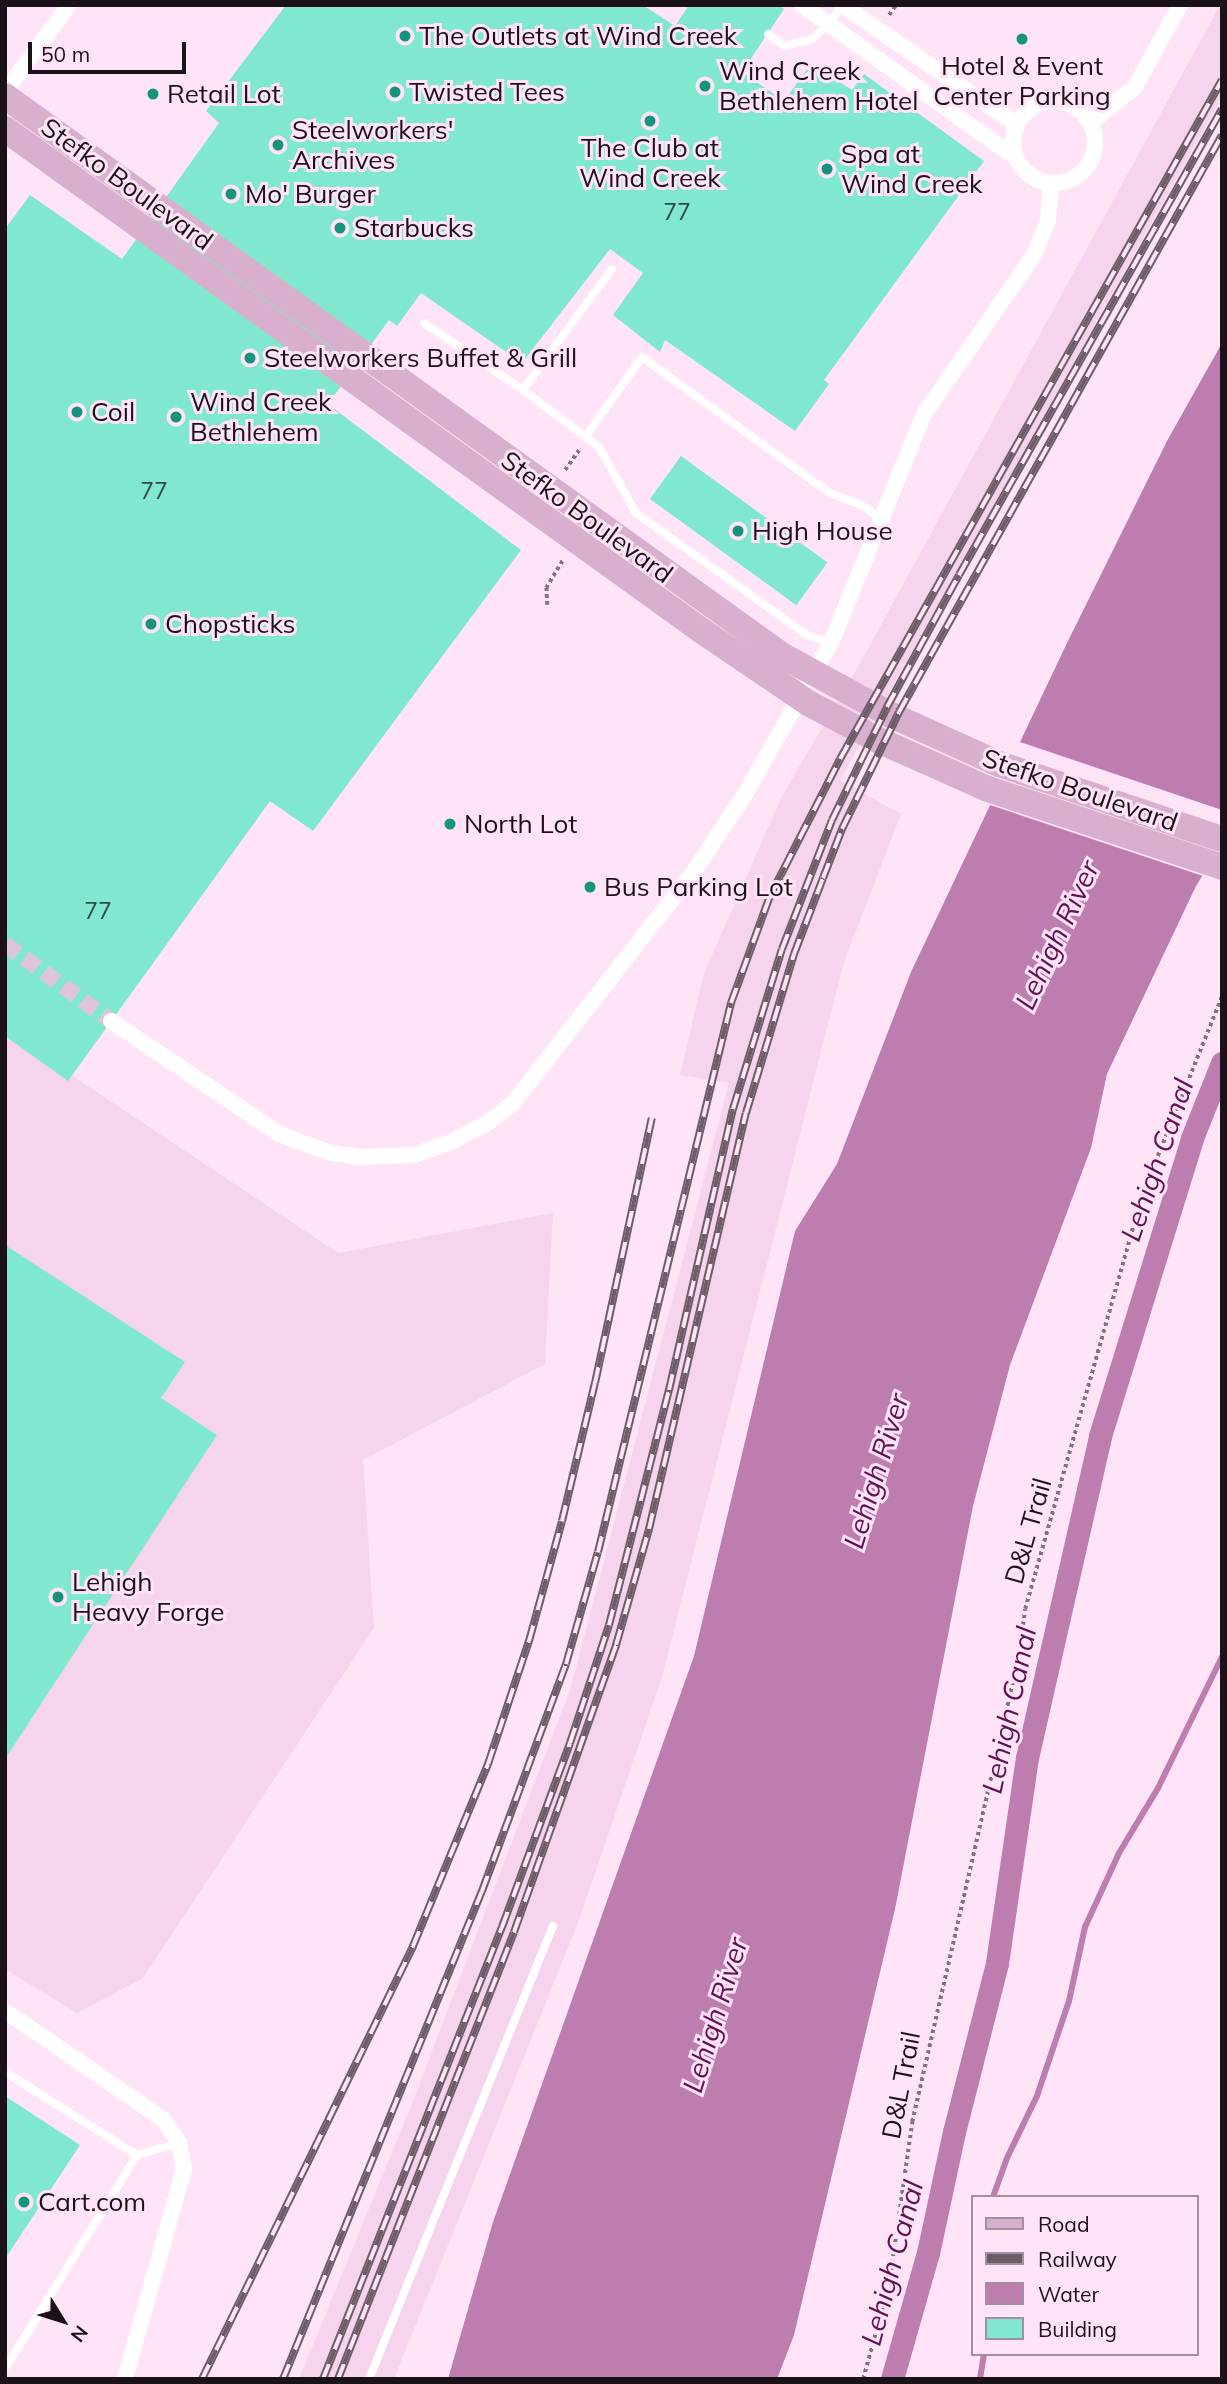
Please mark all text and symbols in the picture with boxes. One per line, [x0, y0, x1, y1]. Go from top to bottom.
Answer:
place label: The Outlets at Wind Creek [419, 20, 737, 52]
scale bar [32, 28, 189, 72]
marker: The Outlets at Wind Creek [397, 28, 413, 44]
marker: Hotel & Event Center Parking [1014, 31, 1030, 47]
text: 50 m [41, 41, 90, 67]
place label: Hotel & Event Center Parking [933, 50, 1111, 112]
place label: Wind Creek Bethlehem Hotel [719, 55, 918, 116]
place label: Twisted Tees [409, 76, 565, 108]
place label: Retail Lot [167, 78, 281, 110]
marker: Wind Creek Bethlehem Hotel [697, 78, 713, 94]
marker: Twisted Tees [387, 84, 403, 100]
marker: Retail Lot [145, 86, 161, 102]
street label: Stefko Boulevard [35, 111, 219, 257]
marker: The Club at Wind Creek [642, 113, 658, 129]
place label: Steelworkers' Archives [292, 114, 453, 176]
place label: The Club at Wind Creek [579, 132, 721, 194]
marker: Steelworkers' Archives [270, 137, 286, 153]
place label: Spa at Wind Creek [841, 138, 982, 200]
marker: Spa at Wind Creek [819, 161, 835, 177]
place label: Mo' Burger [245, 178, 376, 210]
marker: Mo' Burger [223, 186, 239, 202]
house number: 77 [663, 198, 691, 226]
place label: Starbucks [354, 212, 474, 244]
marker: Starbucks [332, 220, 348, 236]
place label: Steelworkers Buffet & Grill [264, 342, 577, 374]
marker: Steelworkers Buffet & Grill [242, 350, 258, 366]
place label: Wind Creek Bethlehem [190, 386, 331, 448]
place label: Coil [91, 396, 135, 428]
marker: Coil [69, 404, 85, 420]
marker: Wind Creek Bethlehem [168, 409, 184, 425]
street label: Stefko Boulevard [495, 444, 679, 590]
house number: 77 [140, 477, 168, 505]
place label: High House [752, 515, 893, 547]
marker: High House [730, 523, 746, 539]
place label: Chopsticks [165, 608, 295, 640]
marker: Chopsticks [143, 616, 159, 632]
street label: Stefko Boulevard [978, 742, 1182, 838]
place label: North Lot [464, 808, 577, 840]
marker: North Lot [442, 816, 458, 832]
water label: Lehigh River [1008, 855, 1106, 1015]
place label: Bus Parking Lot [604, 871, 793, 903]
marker: Bus Parking Lot [582, 879, 598, 895]
house number: 77 [84, 897, 112, 925]
water label: Lehigh Canal [1114, 1074, 1200, 1246]
water label: Lehigh River [837, 1390, 915, 1552]
street label: D&L Trail [998, 1474, 1058, 1588]
place label: Lehigh Heavy Forge [72, 1566, 224, 1628]
marker: Lehigh Heavy Forge [50, 1589, 66, 1605]
water label: Lehigh Canal [975, 1624, 1043, 1796]
water label: Lehigh River [676, 1934, 754, 2096]
street label: D&L Trail [875, 2029, 927, 2141]
water label: Lehigh Canal [854, 2177, 930, 2349]
place label: Cart.com [38, 2186, 146, 2218]
marker: Cart.com [16, 2194, 32, 2210]
legend [972, 2195, 1199, 2356]
text: Road [1038, 2211, 1089, 2237]
text: Railway [1038, 2246, 1117, 2272]
text: Water [1038, 2281, 1099, 2307]
north arrow [28, 2286, 98, 2356]
text: Building [1038, 2316, 1117, 2342]
text: N [66, 2321, 93, 2347]

